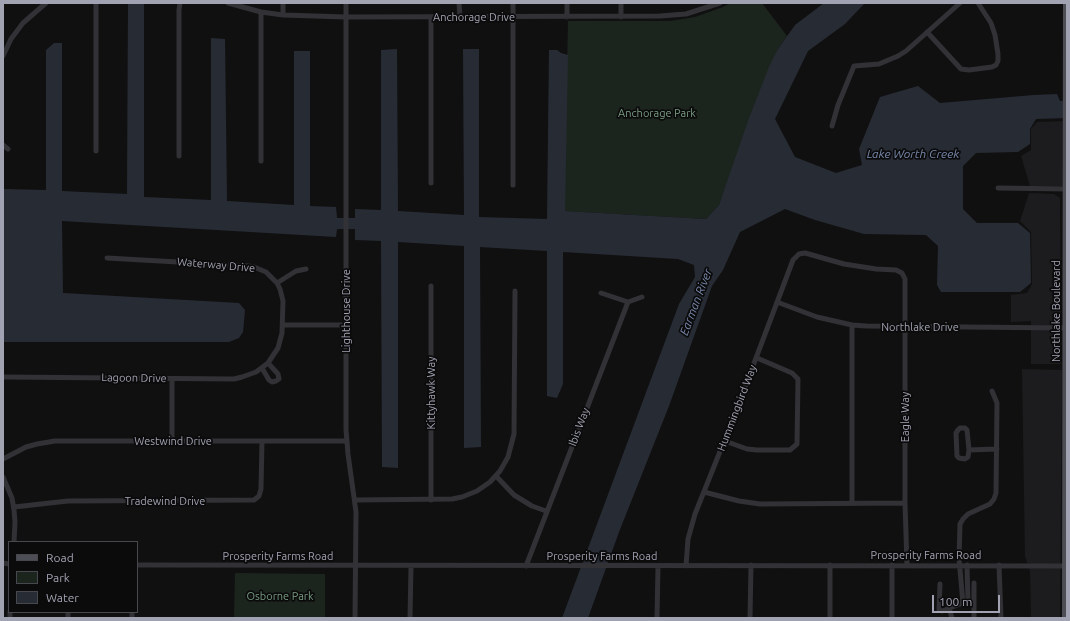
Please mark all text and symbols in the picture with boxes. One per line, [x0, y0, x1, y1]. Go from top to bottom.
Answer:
street label: Anchorage Drive [433, 10, 515, 24]
park label: Anchorage Park [618, 106, 696, 120]
water label: Lake Worth Creek [867, 147, 959, 161]
street label: Waterway Drive [176, 255, 256, 275]
street label: Northlake Boulevard [1049, 260, 1063, 362]
water label: Earman River [677, 267, 715, 337]
street label: Lighthouse Drive [339, 269, 353, 353]
street label: Northlake Drive [881, 320, 959, 334]
street label: Kittyhawk Way [424, 357, 438, 429]
street label: Hummingbird Way [714, 363, 760, 453]
street label: Lagoon Drive [101, 371, 167, 385]
street label: Eagle Way [898, 392, 912, 442]
street label: Ibis Way [566, 406, 592, 448]
street label: Westwind Drive [134, 434, 212, 448]
street label: Tradewind Drive [125, 494, 205, 508]
legend [8, 541, 138, 613]
street label: Prosperity Farms Road [871, 548, 981, 562]
street label: Prosperity Farms Road [223, 549, 333, 563]
street label: Prosperity Farms Road [547, 549, 657, 563]
text: Road [46, 551, 74, 564]
text: Park [46, 571, 70, 584]
scale bar [934, 587, 1002, 613]
park label: Osborne Park [246, 589, 314, 603]
text: Water [46, 591, 79, 604]
text: 100 m [939, 595, 972, 608]

